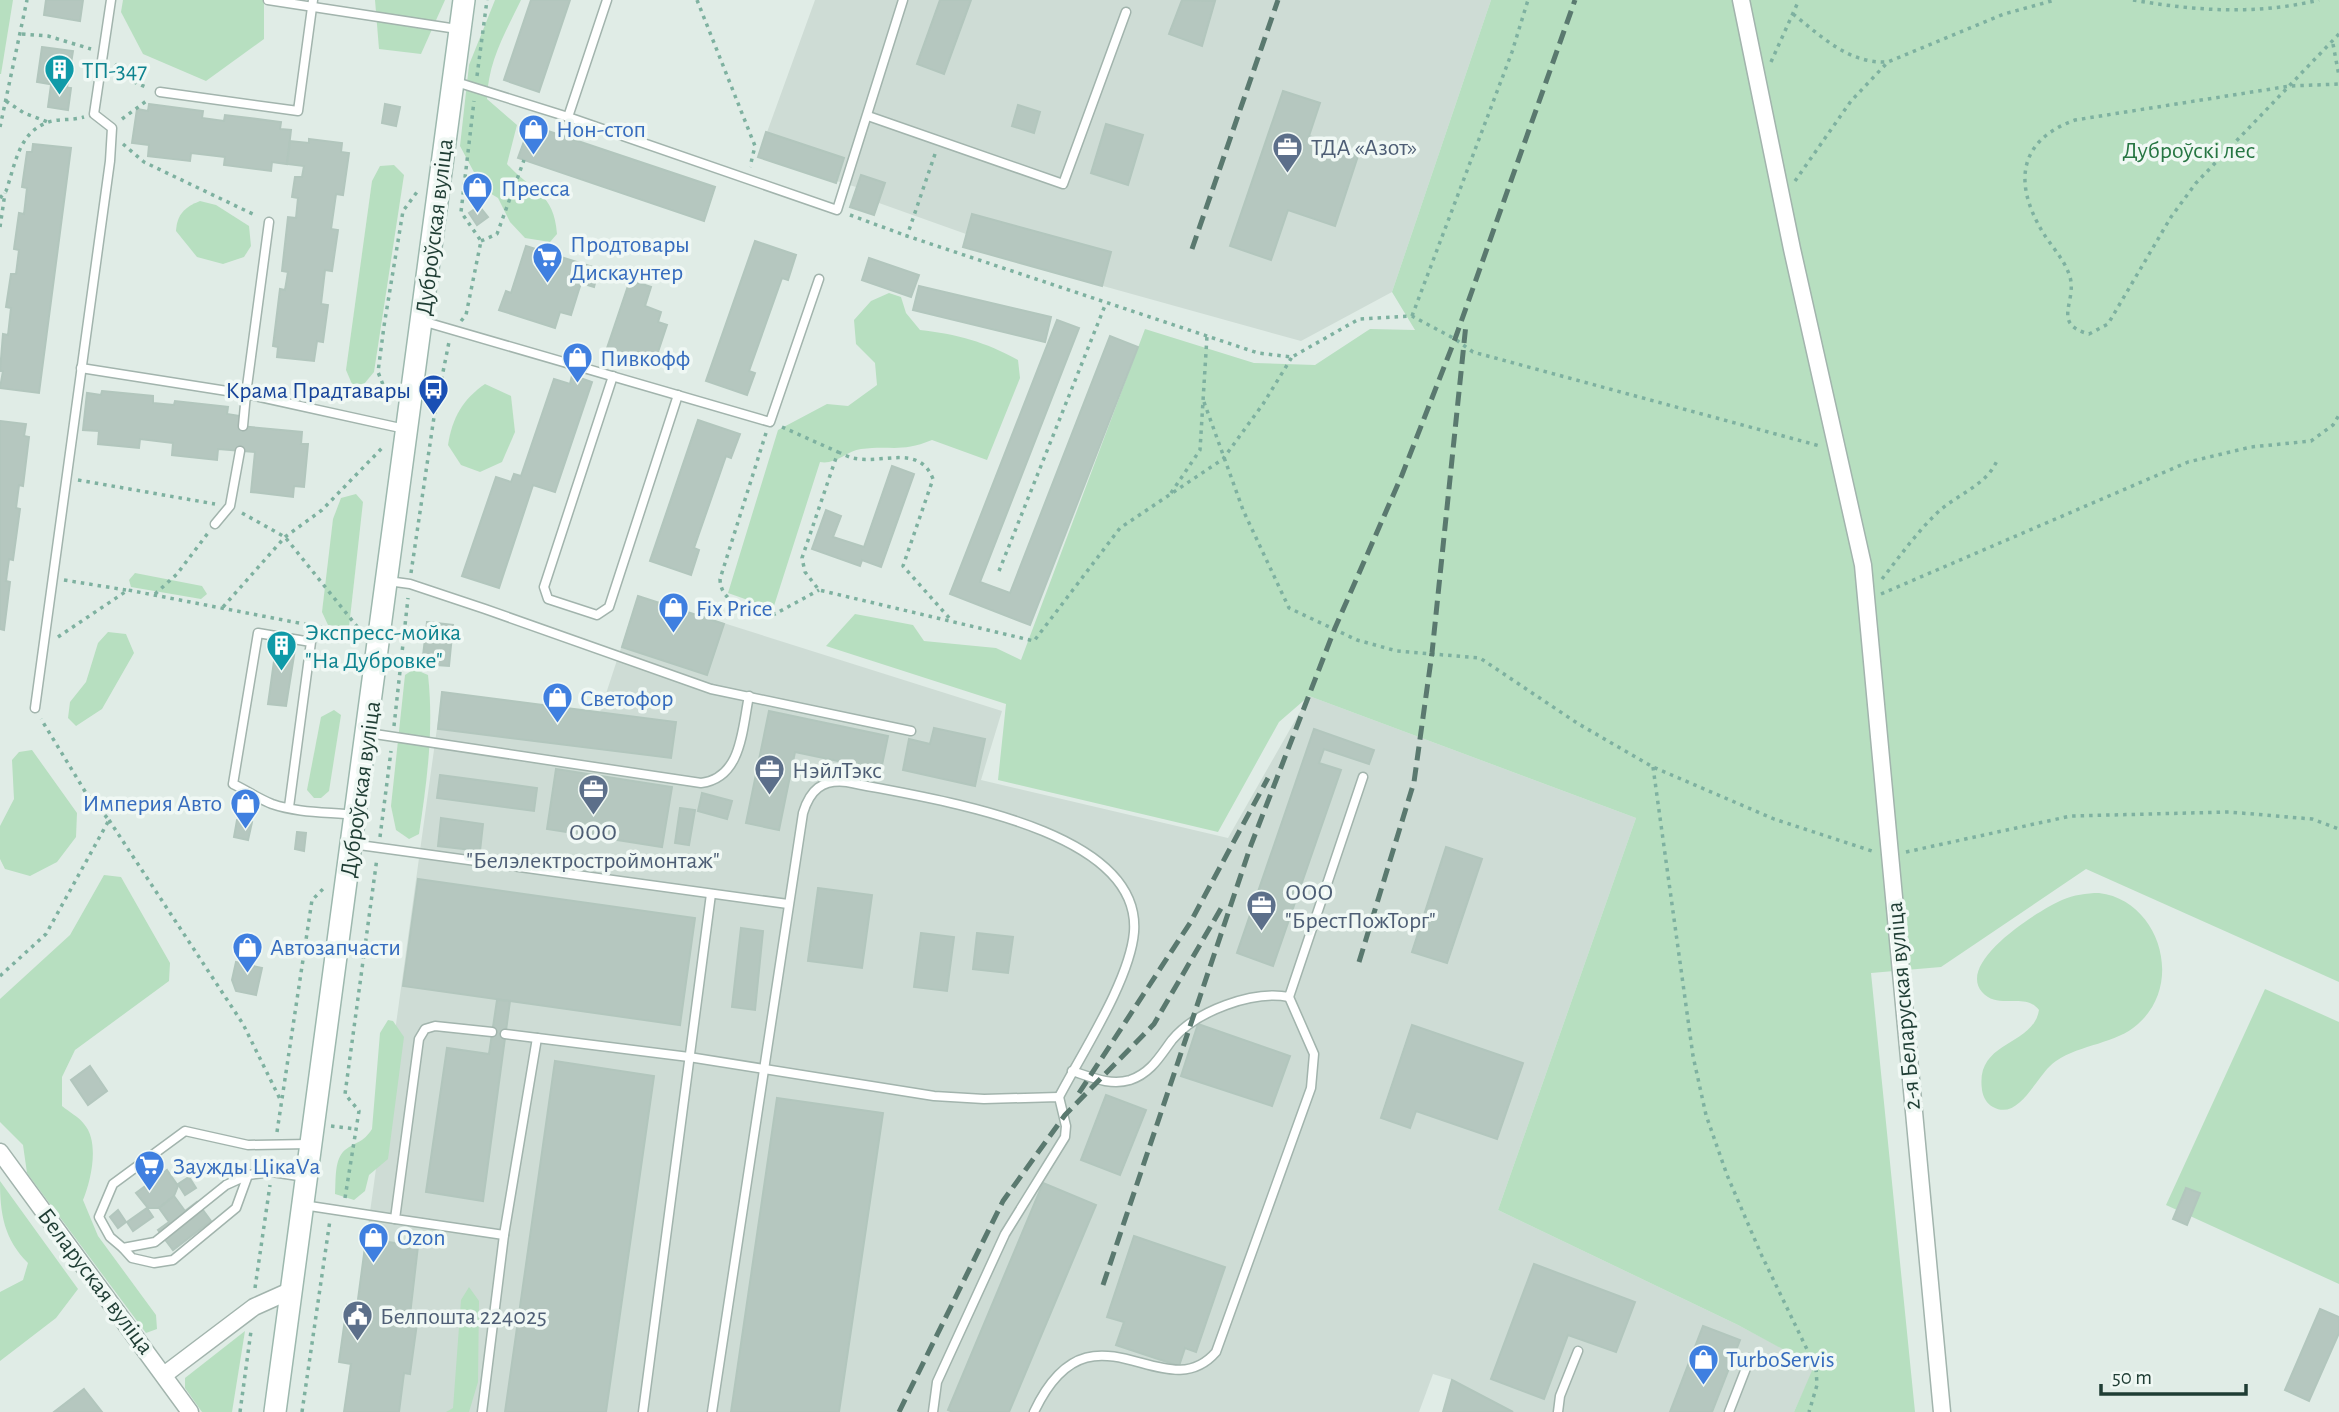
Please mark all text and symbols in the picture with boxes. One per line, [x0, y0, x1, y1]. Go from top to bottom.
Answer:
building icon: ТП-347 [42, 53, 76, 97]
place label: ТП-347 [82, 59, 147, 83]
shop icon: Нон-стоп [516, 112, 550, 156]
place label: Нон-стоп [556, 118, 646, 142]
office icon: ТДА «Азот» [1271, 130, 1305, 174]
place label: ТДА «Азот» [1311, 136, 1417, 160]
street label: Дуброўская вуліца [412, 137, 458, 317]
park label: Дуброўскі лес [2123, 139, 2255, 163]
shop icon: Пресса [461, 171, 495, 215]
place label: Пресса [501, 177, 570, 201]
place label: Продтовары Дискаунтер [570, 233, 690, 285]
supermarket icon: Продтовары Дискаунтер [530, 241, 564, 285]
shop icon: Пивкофф [560, 341, 594, 385]
place label: Пивкофф [600, 347, 690, 371]
bus stop icon: Крама Прадтавары [417, 373, 451, 417]
place label: Крама Прадтавары [226, 379, 411, 403]
shop icon: Fix Price [656, 591, 690, 635]
place label: Fix Price [696, 597, 773, 621]
place label: Экспресс-мойка "На Дубровке" [305, 621, 461, 673]
building icon: Экспресс-мойка "На Дубровке" [265, 629, 299, 673]
shop icon: Светофор [540, 681, 574, 725]
place label: Светофор [580, 687, 673, 711]
street label: Дуброўская вуліца [337, 699, 385, 879]
office icon: НэйлТэкс [752, 753, 786, 797]
place label: НэйлТэкс [792, 759, 882, 783]
office icon: ООО "Белэлектростроймонтаж" [576, 773, 610, 817]
shop icon: Империя Авто [228, 786, 262, 830]
place label: Империя Авто [83, 792, 222, 816]
place label: ООО "Белэлектростроймонтаж" [466, 821, 720, 873]
place label: ООО "БрестПожТорг" [1285, 881, 1436, 933]
office icon: ООО "БрестПожТорг" [1245, 889, 1279, 933]
street label: 2-я Беларуская вуліца [1883, 901, 1925, 1111]
shop icon: Автозапчасти [230, 930, 264, 974]
place label: Автозапчасти [270, 936, 401, 960]
supermarket icon: Заужды ЦікаVа [133, 1149, 167, 1193]
place label: Заужды ЦікаVа [173, 1155, 320, 1179]
street label: Беларуская вуліца [33, 1204, 158, 1359]
shop icon: Ozon [357, 1220, 391, 1264]
place label: Ozon [397, 1226, 446, 1250]
public building icon: Белпошта 224025 [340, 1299, 374, 1343]
place label: Белпошта 224025 [380, 1305, 547, 1329]
shop icon: TurboServis [1686, 1342, 1720, 1386]
place label: TurboServis [1726, 1348, 1835, 1372]
scale bar [2101, 1352, 2246, 1396]
text: 50 m [2112, 1367, 2152, 1388]

